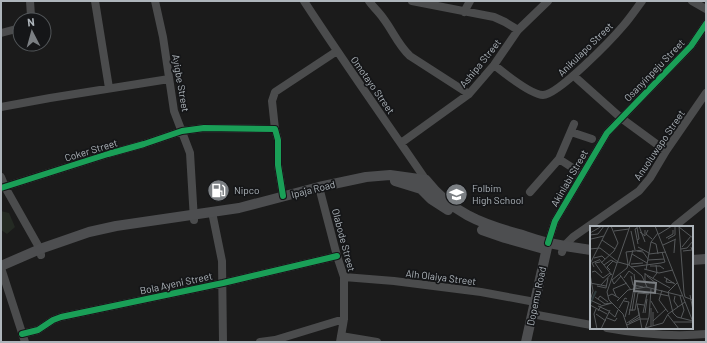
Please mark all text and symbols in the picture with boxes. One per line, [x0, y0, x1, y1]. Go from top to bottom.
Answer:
north arrow [12, 12, 52, 52]
text: N [27, 15, 35, 28]
street label: Anikulapo Street [555, 19, 615, 78]
street label: Ashipa Street [457, 36, 503, 90]
street label: Osanyinpeju Street [621, 36, 687, 104]
street label: Ayigbe Street [170, 53, 192, 113]
street label: Omotayo Street [349, 54, 398, 116]
street label: Anuoluwapo Street [631, 107, 687, 182]
street label: Coker Street [63, 136, 119, 164]
street label: Akinlabi Street [548, 147, 590, 209]
fuel station icon: Nipco [205, 177, 231, 203]
street label: Ipaja Road [290, 178, 336, 200]
school or university icon: Folbim High School [444, 181, 470, 207]
place label: Folbim High School [472, 182, 523, 206]
place label: Nipco [234, 184, 259, 196]
street label: Olabode Street [330, 207, 358, 273]
inset map [590, 226, 693, 329]
street label: Dopemu Road [524, 265, 548, 327]
street label: Alh Olaiya Street [405, 267, 477, 287]
street label: Bola Ayeni Street [139, 269, 214, 297]

